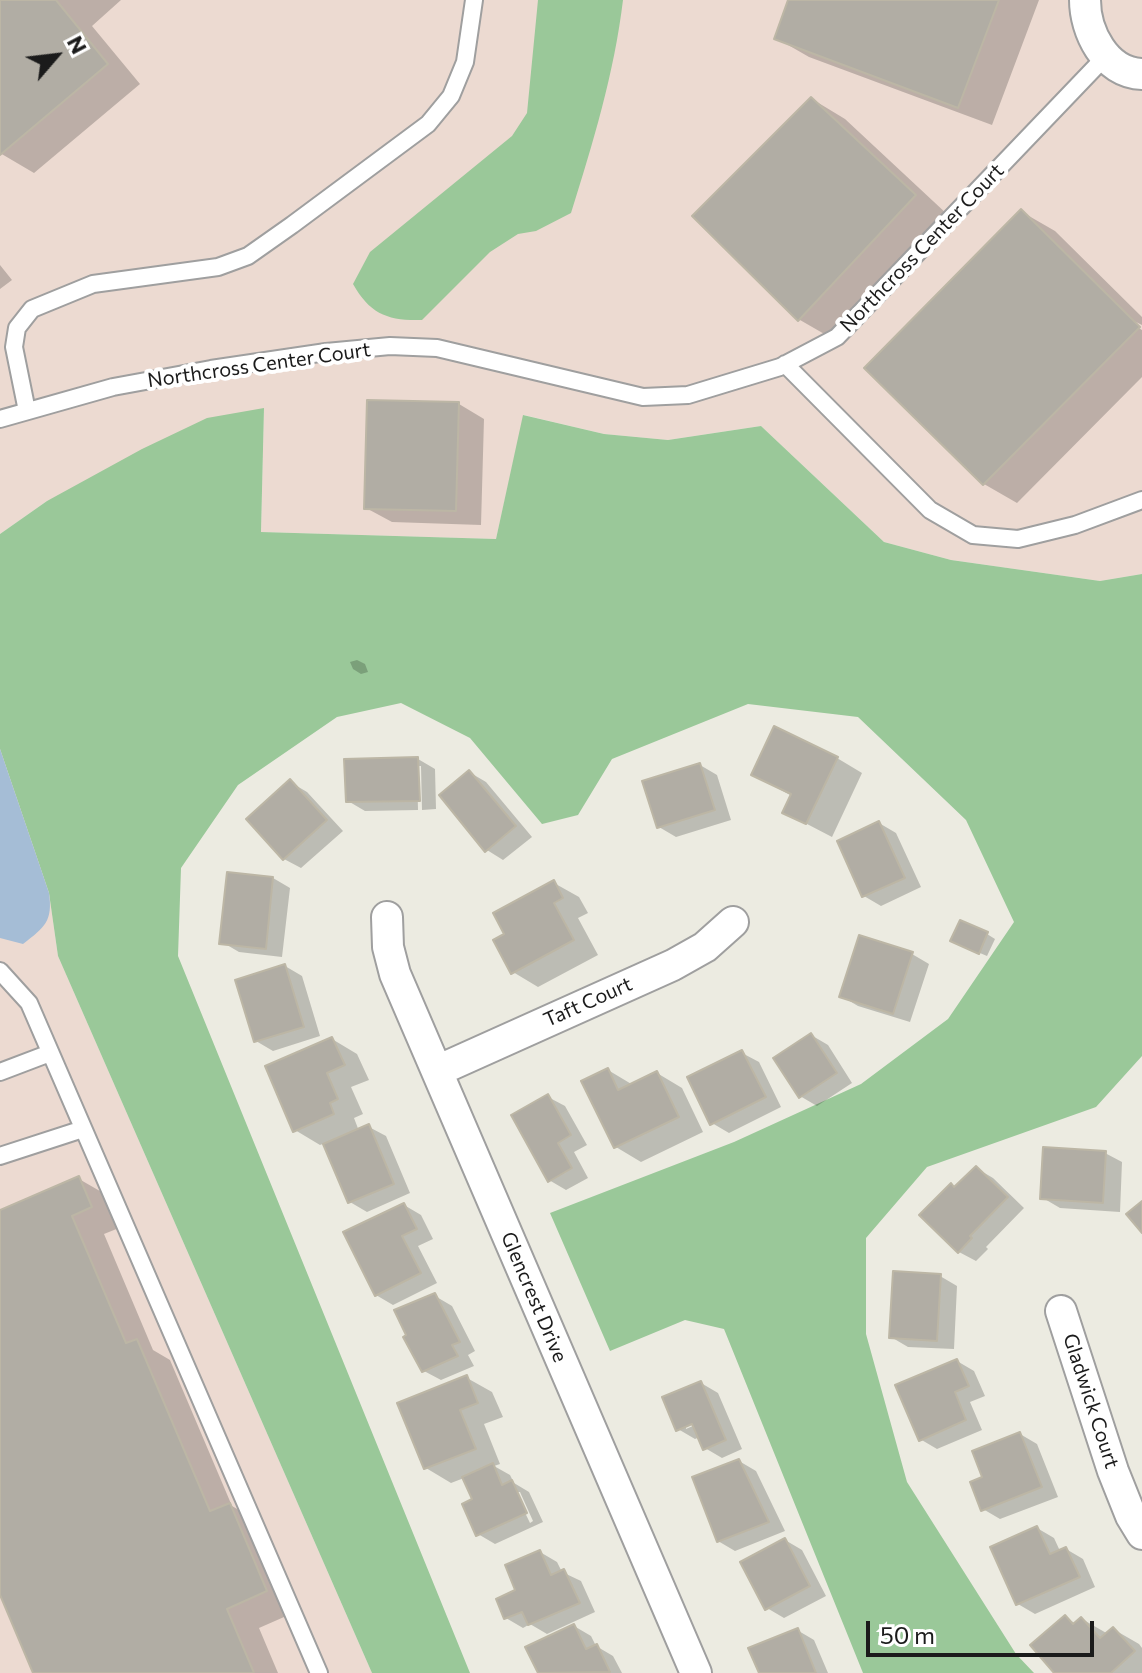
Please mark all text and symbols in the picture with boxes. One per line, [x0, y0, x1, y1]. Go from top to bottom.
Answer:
north arrow [16, 16, 96, 96]
text: N [62, 31, 93, 58]
street label: Northcross Center Court [835, 159, 1009, 337]
street label: Northcross Center Court [146, 337, 372, 393]
street label: Taft Court [540, 972, 636, 1032]
street label: Glencrest Drive [496, 1228, 572, 1366]
street label: Gladwick Court [1058, 1330, 1124, 1472]
scale bar [870, 1605, 1098, 1655]
text: 50 m [880, 1620, 935, 1649]

